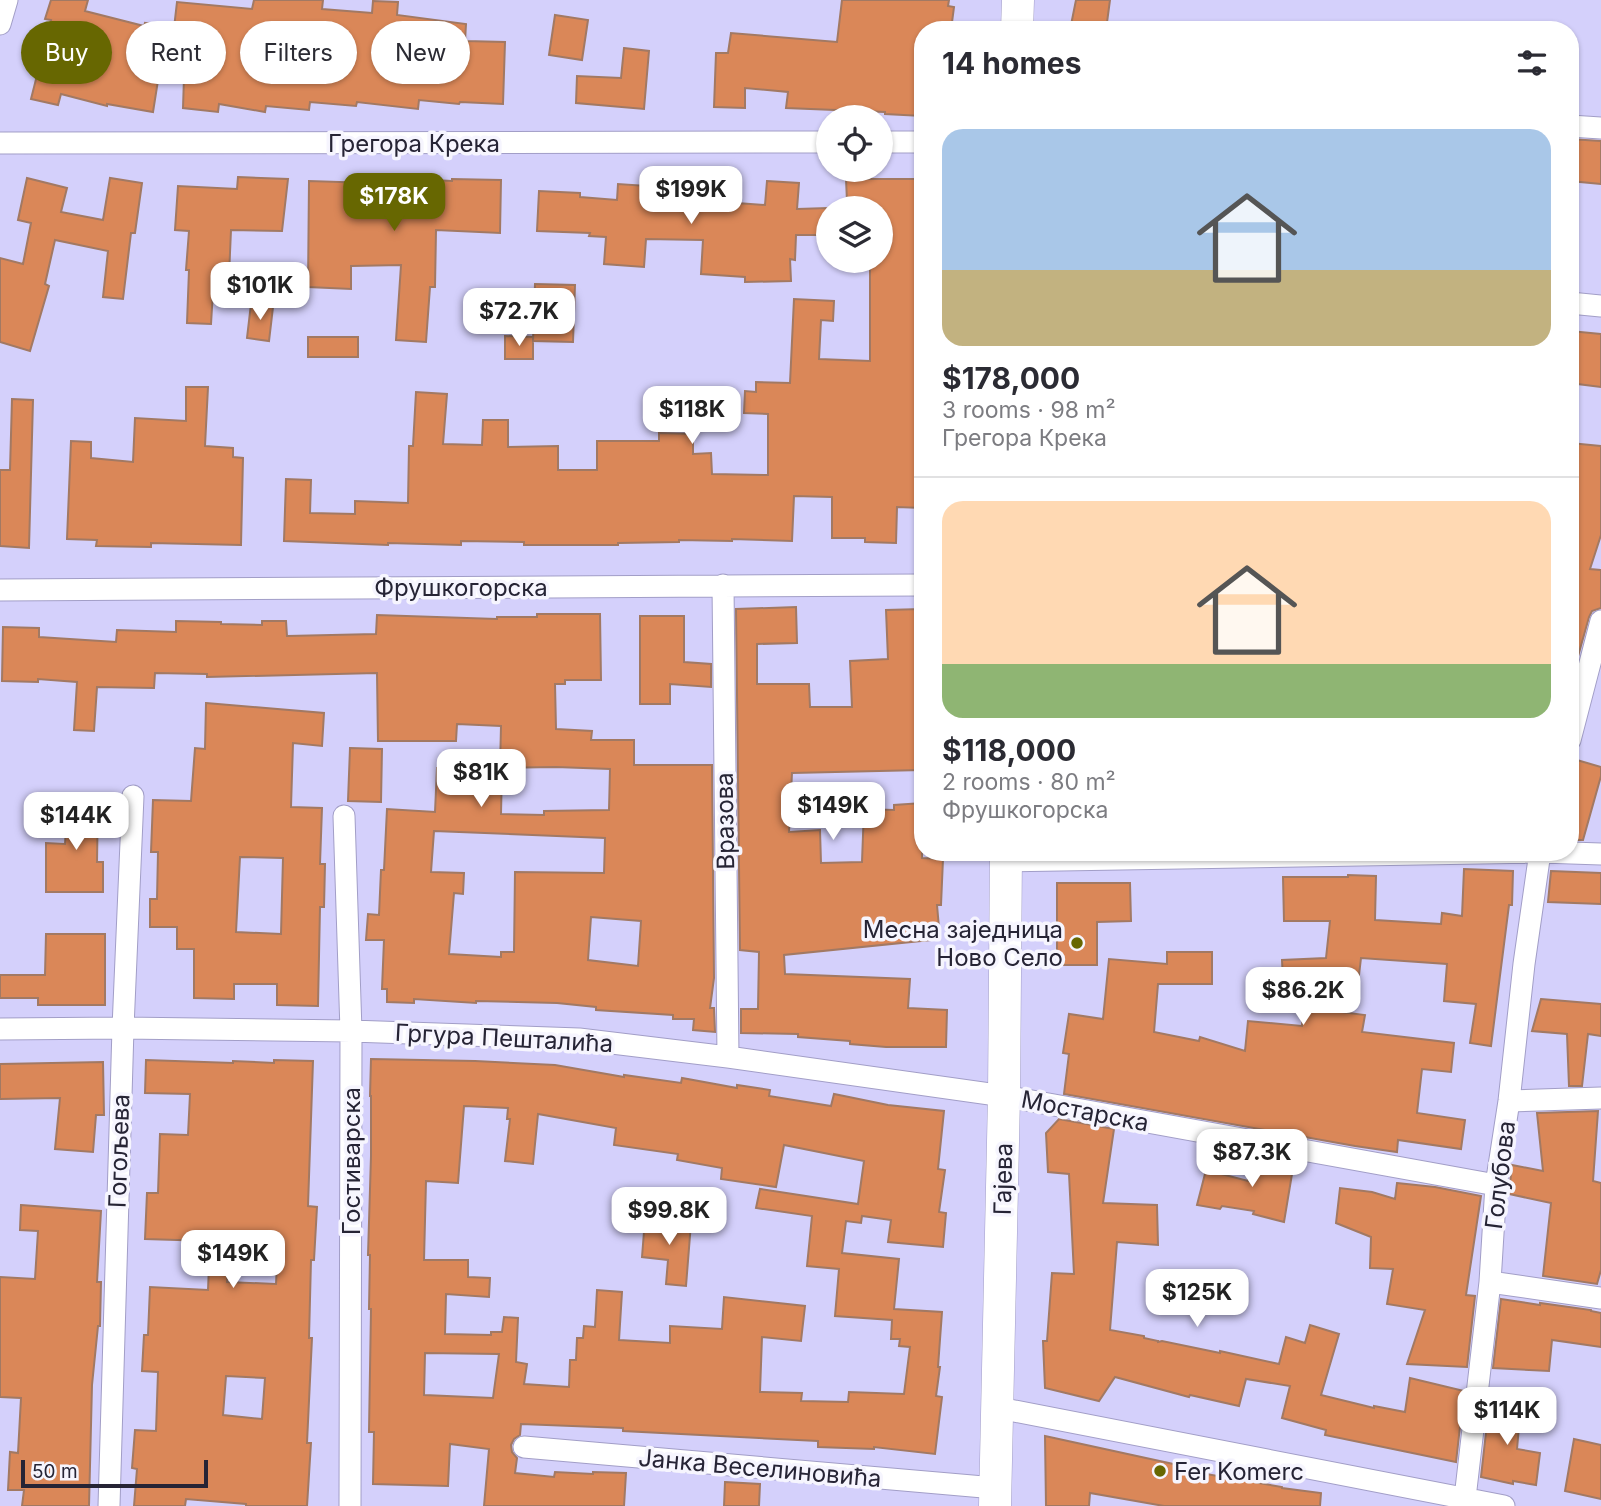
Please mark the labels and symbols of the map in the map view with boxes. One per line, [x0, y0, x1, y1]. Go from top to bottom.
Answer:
street label: Грегора Крека [328, 129, 500, 158]
pin: $199K [642, 166, 740, 226]
pin: $178K [345, 174, 443, 233]
pin: $101K [211, 262, 309, 322]
pin: $72.7K [462, 288, 576, 348]
pin: $118K [643, 386, 741, 446]
street label: Фрушкогорска [374, 573, 548, 602]
pin: $81K [440, 750, 522, 809]
street label: Вразова [710, 772, 740, 870]
pin: $149K [784, 782, 882, 842]
pin: $144K [27, 792, 125, 852]
place label: Месна заједница Ново Село [863, 915, 1063, 972]
marker: Месна заједница Ново Село [1069, 935, 1085, 951]
pin: $86.2K [1246, 968, 1360, 1027]
street label: Гргура Пешталића [394, 1018, 614, 1058]
street label: Мостарска [1019, 1084, 1151, 1138]
street label: Гостиварска [337, 1087, 366, 1235]
street label: Гогољева [103, 1093, 135, 1209]
street label: Голубова [1479, 1119, 1521, 1231]
pin: $87.3K [1195, 1130, 1309, 1189]
street label: Гајева [988, 1143, 1018, 1215]
pin: $99.8K [612, 1188, 726, 1247]
pin: $149K [184, 1230, 282, 1290]
pin: $125K [1148, 1270, 1246, 1329]
pin: $114K [1458, 1388, 1556, 1447]
street label: Јанка Веселиновића [637, 1443, 883, 1493]
scale bar [21, 1457, 208, 1489]
place label: Fer Komerc [1174, 1457, 1304, 1486]
marker: Fer Komerc [1152, 1463, 1168, 1479]

